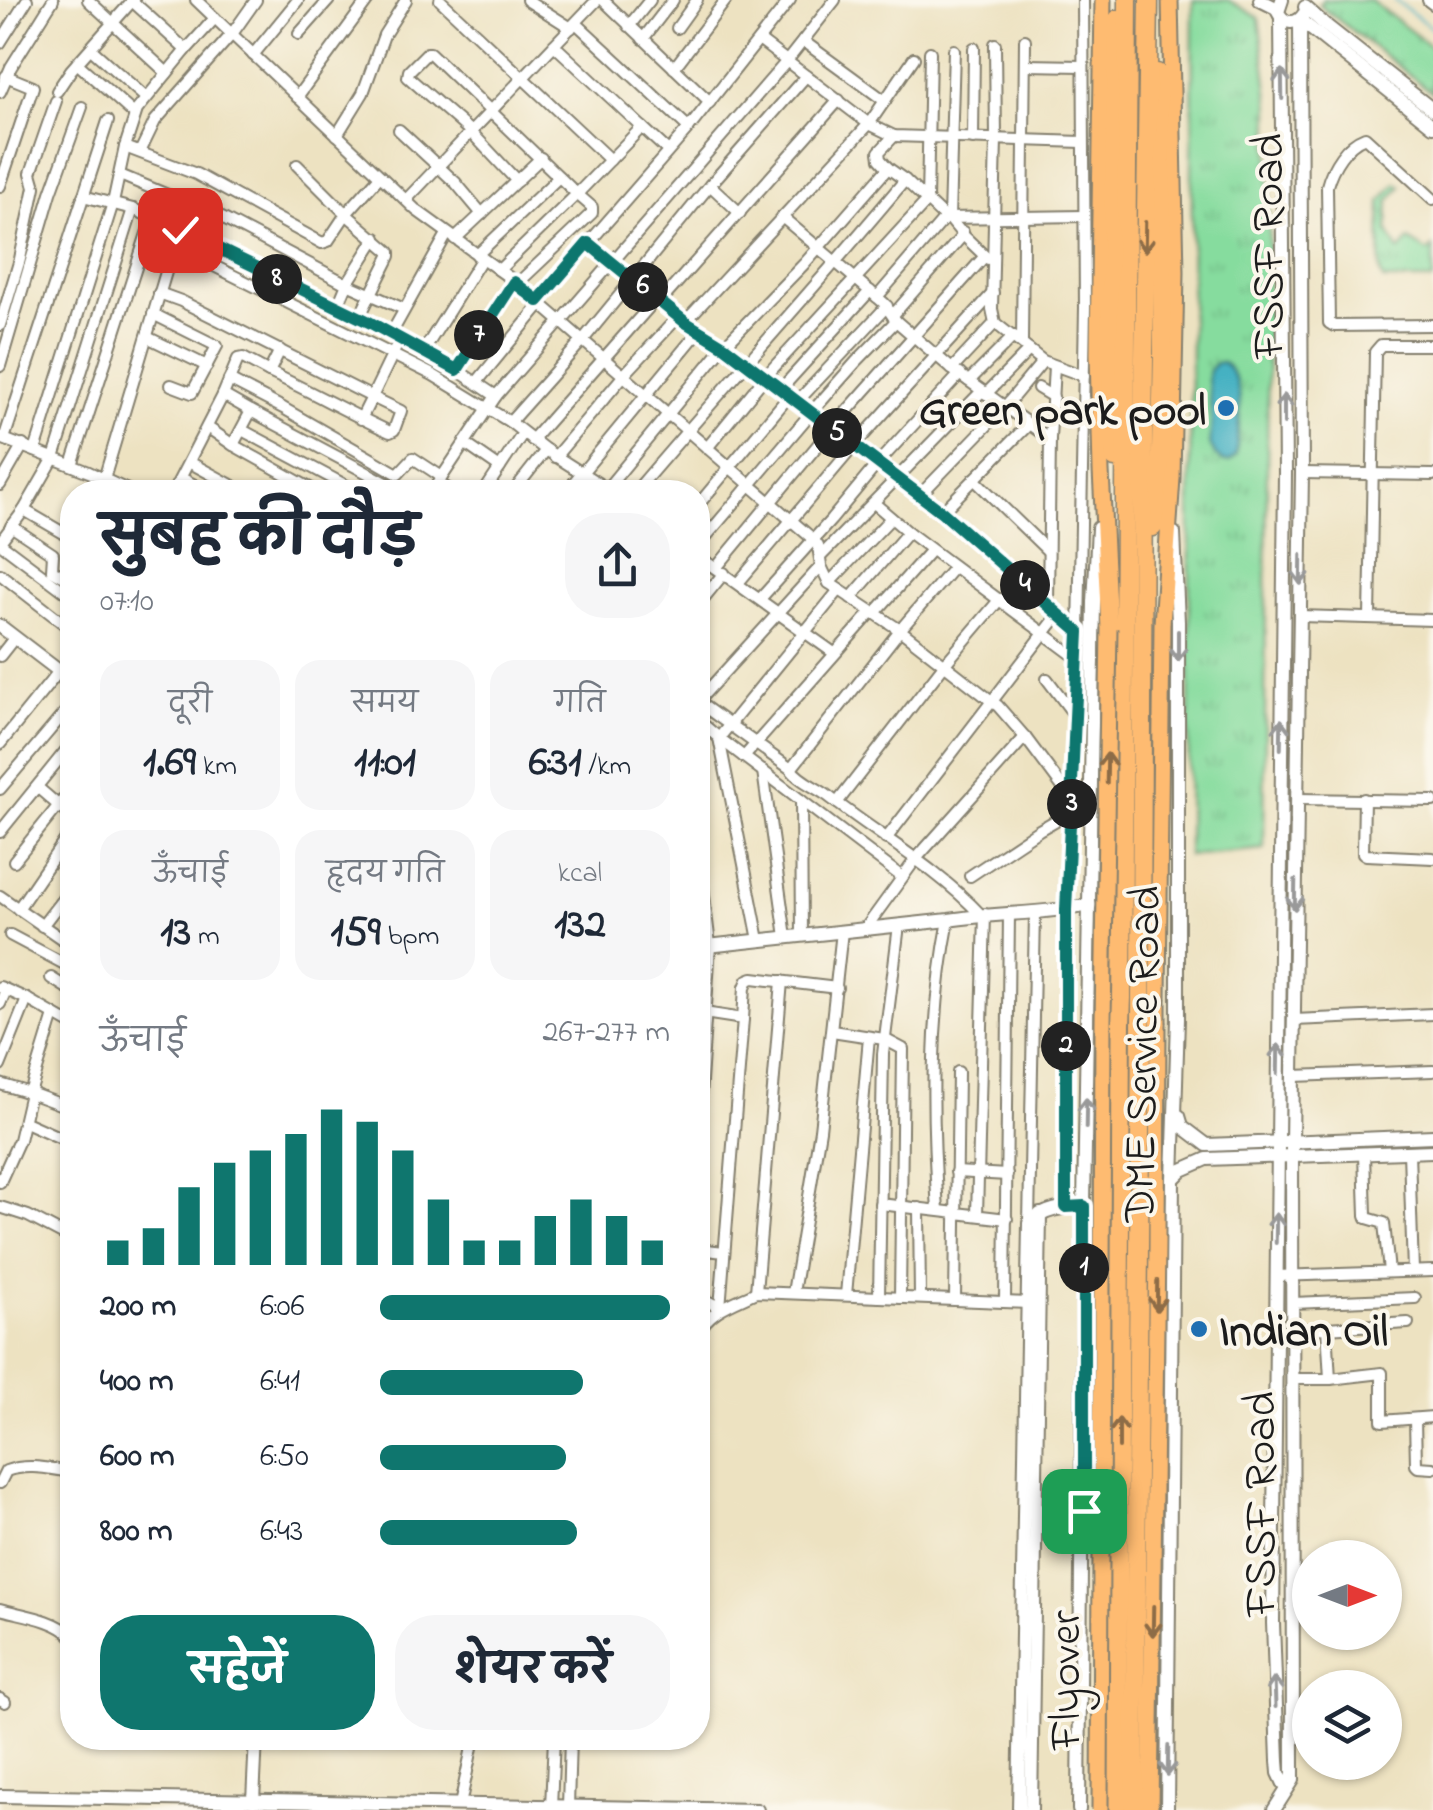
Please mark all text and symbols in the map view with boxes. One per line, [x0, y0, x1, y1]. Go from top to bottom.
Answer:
one-way arrow [1272, 69, 1292, 102]
street label: FSSF Road [1238, 133, 1304, 360]
pin [138, 188, 223, 273]
icon: check [153, 203, 208, 258]
one-way arrow [1136, 220, 1154, 253]
pin: 8 [252, 254, 302, 304]
text: 8 [272, 258, 282, 299]
pin: 6 [618, 262, 668, 312]
text: 6 [637, 266, 649, 307]
pin: 7 [454, 310, 504, 360]
text: 7 [473, 314, 485, 355]
place label: Green park pool [919, 380, 1206, 446]
one-way arrow [1275, 394, 1294, 426]
marker: Green park pool [1215, 397, 1237, 419]
pin: 5 [812, 408, 862, 458]
text: 5 [829, 412, 845, 453]
text: सुबह की दौड़ [100, 501, 419, 581]
button: share [565, 513, 670, 618]
one-way arrow [1291, 554, 1310, 586]
pin: 4 [1000, 560, 1050, 610]
text: 4 [1019, 564, 1031, 605]
text: 07:10 [100, 579, 154, 626]
one-way arrow [1168, 628, 1188, 661]
text: दूरी [168, 685, 212, 726]
text: समय [352, 685, 418, 726]
text: गति [555, 685, 605, 726]
one-way arrow [1272, 718, 1291, 750]
text: 1.69 [143, 733, 196, 794]
text: 11:01 [354, 733, 416, 794]
text: 6:31 [529, 733, 582, 794]
text: km [196, 747, 237, 788]
text: /km [582, 747, 631, 788]
one-way arrow [1098, 752, 1117, 784]
pin: 3 [1047, 779, 1097, 829]
text: 3 [1066, 783, 1078, 824]
text: kcal [558, 854, 602, 895]
text: ऊँचाई [152, 855, 228, 896]
text: हृदय गति [326, 855, 444, 896]
one-way arrow [1286, 879, 1305, 911]
street label: DME Service Road [1109, 885, 1181, 1224]
text: 132 [554, 895, 606, 956]
text: 13 [160, 903, 191, 964]
text: 159 [331, 903, 381, 964]
text: m [191, 917, 220, 958]
text: bpm [381, 917, 439, 958]
text: 267–277 m [543, 1010, 670, 1057]
text: ऊँचाई [100, 1020, 186, 1067]
pin: 2 [1041, 1021, 1091, 1071]
text: 2 [1059, 1025, 1073, 1066]
one-way arrow [1268, 1043, 1288, 1076]
one-way arrow [1077, 1098, 1096, 1130]
one-way arrow [1266, 1212, 1286, 1244]
pin: 1 [1059, 1243, 1109, 1293]
text: 1 [1080, 1247, 1088, 1288]
one-way arrow [1148, 1278, 1166, 1311]
text: 200 m [100, 1284, 176, 1331]
text: 6:06 [260, 1284, 305, 1331]
place label: Indian Oil [1219, 1301, 1388, 1367]
marker: Indian Oil [1188, 1318, 1210, 1340]
text: 400 m [100, 1359, 174, 1406]
text: 6:41 [260, 1359, 300, 1406]
street label: FSSF Road [1230, 1391, 1296, 1618]
one-way arrow [1109, 1417, 1128, 1449]
text: 600 m [100, 1434, 175, 1481]
text: 6:50 [260, 1434, 309, 1481]
pin [1042, 1469, 1127, 1554]
icon: arrive [1057, 1484, 1112, 1539]
text: 800 m [100, 1509, 172, 1556]
text: 6:43 [260, 1509, 303, 1556]
north arrow [1292, 1540, 1402, 1650]
map controls [1292, 1540, 1402, 1780]
one-way arrow [1144, 1604, 1162, 1636]
street label: Flyover [1035, 1610, 1101, 1751]
button: सहेजें [100, 1615, 375, 1730]
button: शेयर करें [395, 1615, 670, 1730]
button: layers [1292, 1670, 1402, 1780]
one-way arrow [1266, 1677, 1285, 1709]
one-way arrow [1158, 1744, 1178, 1777]

